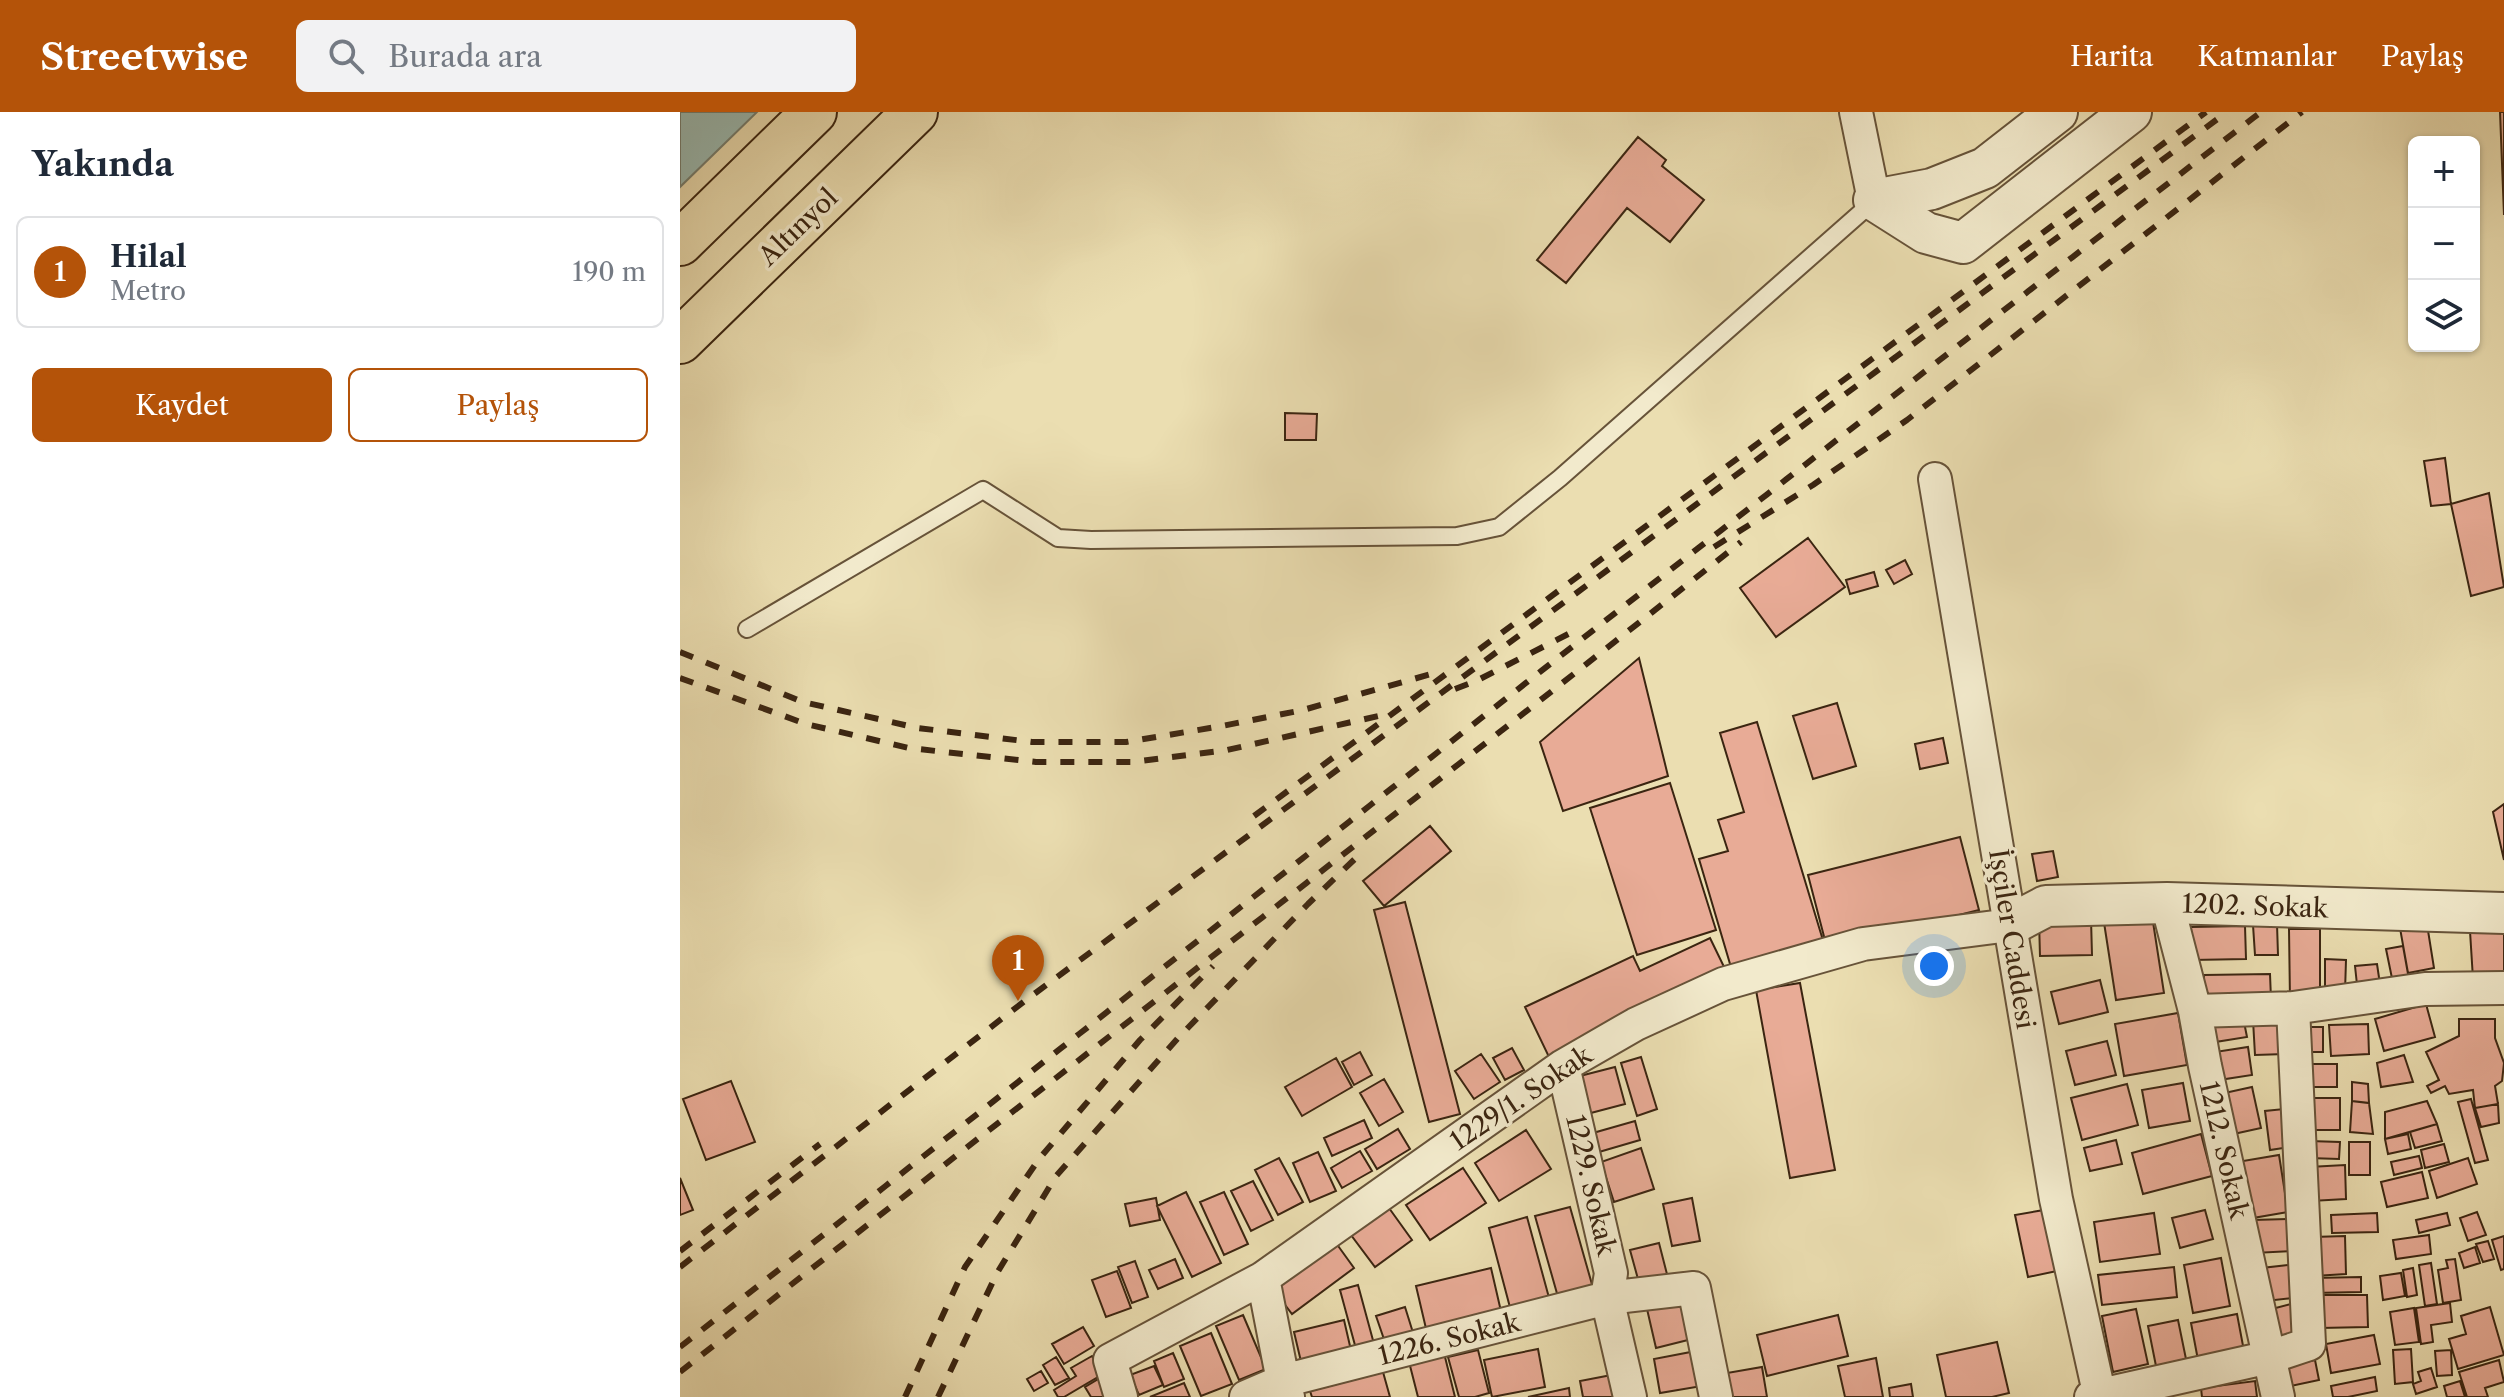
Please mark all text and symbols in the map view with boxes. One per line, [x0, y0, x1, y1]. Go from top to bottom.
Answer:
search box [296, 20, 856, 92]
text: Streetwise [40, 33, 248, 80]
icon: search [324, 34, 368, 78]
text: Burada ara [388, 38, 542, 75]
text: Harita [2070, 39, 2153, 73]
text: Katmanlar [2197, 39, 2337, 73]
text: Paylaş [2381, 39, 2464, 73]
map controls [2408, 136, 2480, 352]
button: + [2408, 136, 2480, 208]
text: Yakında [32, 143, 174, 185]
street label: Altınyol [751, 182, 844, 273]
button: − [2408, 208, 2480, 280]
text: Hilal [110, 238, 187, 275]
text: 1 [54, 256, 66, 288]
text: 190 m [572, 256, 646, 288]
text: Metro [110, 275, 186, 307]
button: layers [2408, 280, 2480, 352]
button: Kaydet [32, 368, 332, 442]
button: Paylaş [348, 368, 648, 442]
street label: İşçiler Caddesi [1982, 847, 2042, 1031]
street label: 1202. Sokak [2182, 887, 2329, 925]
pin: 1 [992, 935, 1044, 1001]
your location [1914, 946, 1954, 986]
street label: 1229/1. Sokak [1444, 1038, 1599, 1157]
street label: 1212. Sokak [2193, 1078, 2256, 1223]
street label: 1229. Sokak [1559, 1112, 1623, 1259]
street label: 1226. Sokak [1375, 1306, 1524, 1372]

